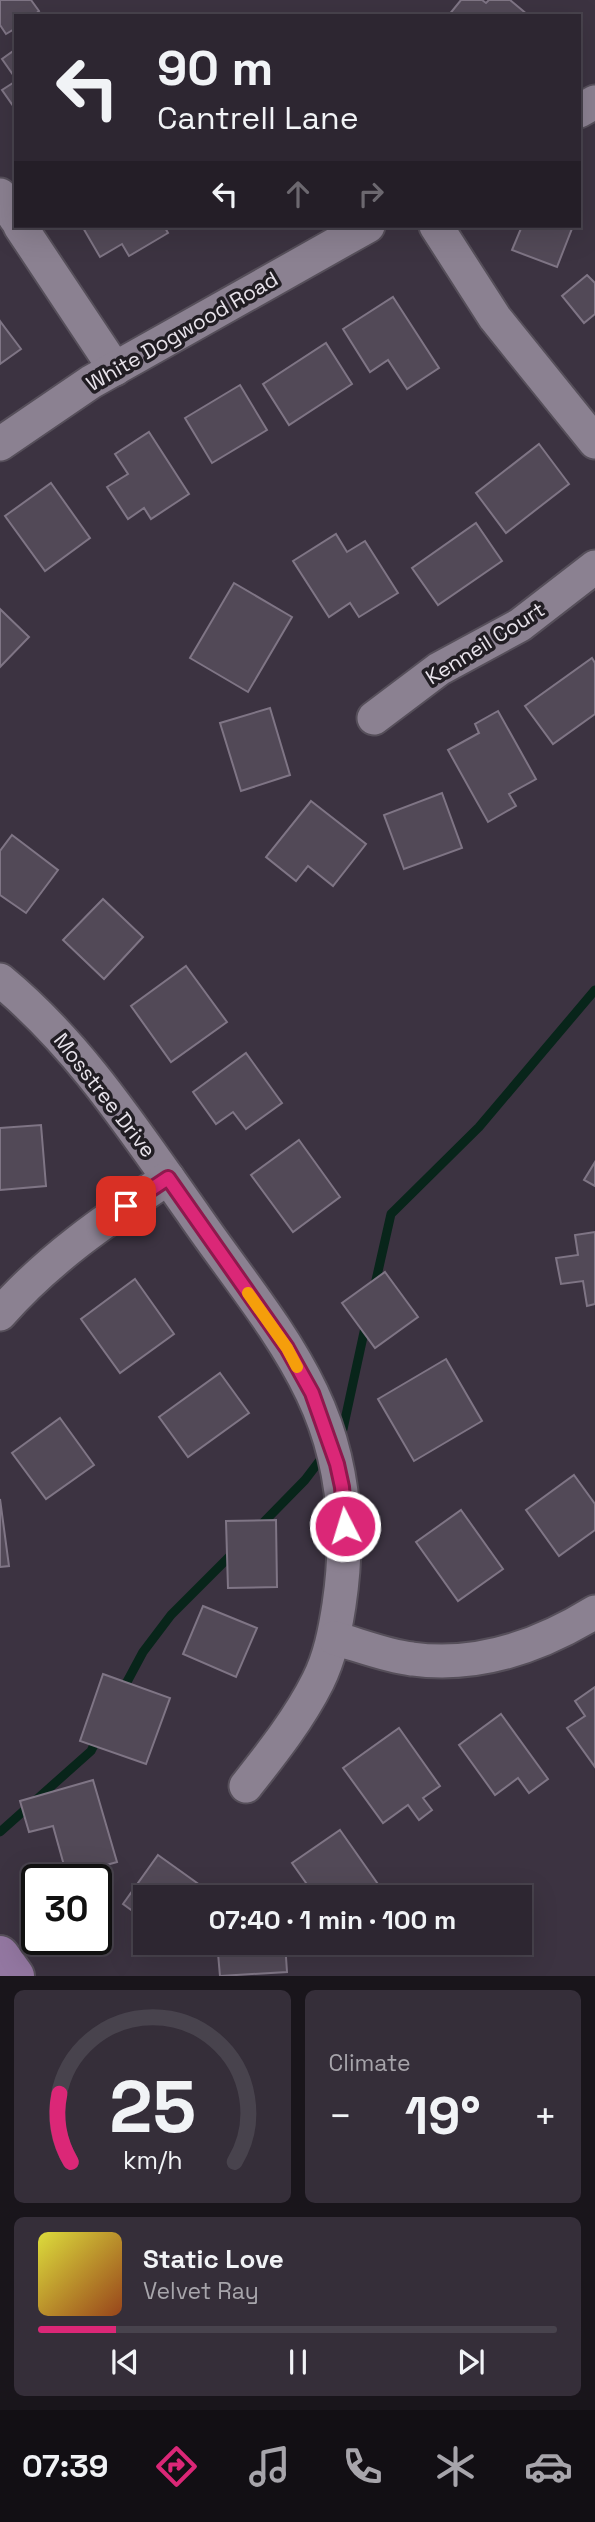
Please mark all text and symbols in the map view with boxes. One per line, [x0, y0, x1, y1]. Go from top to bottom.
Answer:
text: 90 m [157, 37, 273, 99]
icon: left [42, 42, 133, 133]
text: Cantrell Lane [157, 98, 359, 138]
icon: left [206, 175, 244, 213]
icon: ahead [279, 175, 317, 213]
icon: right [352, 175, 390, 213]
street label: White Dogwood Road [81, 265, 283, 397]
street label: Kenneil Court [420, 596, 550, 690]
street label: Mosstree Drive [48, 1027, 162, 1163]
pin [96, 1176, 156, 1236]
icon: arrive [107, 1187, 145, 1225]
position arrow [308, 1489, 382, 1563]
speed limit sign: 30 [21, 1864, 112, 1955]
text: 07:40 · 1 min · 100 m [209, 1903, 456, 1937]
text: Climate [329, 2048, 411, 2078]
text: 25 [109, 2061, 196, 2154]
text: 19° [405, 2083, 481, 2149]
text: − [329, 2092, 352, 2140]
text: + [533, 2092, 557, 2140]
text: km/h [122, 2144, 182, 2176]
text: Static Love [143, 2242, 284, 2276]
text: Velvet Ray [143, 2276, 259, 2306]
icon: previous [106, 2343, 144, 2381]
icon: pause [279, 2343, 317, 2381]
icon: next [452, 2343, 490, 2381]
icon: directions [152, 2442, 201, 2491]
icon: music [245, 2442, 294, 2491]
icon: phone [338, 2442, 387, 2491]
icon: climate [431, 2442, 480, 2491]
icon: car [524, 2442, 573, 2491]
text: 07:39 [22, 2446, 109, 2486]

